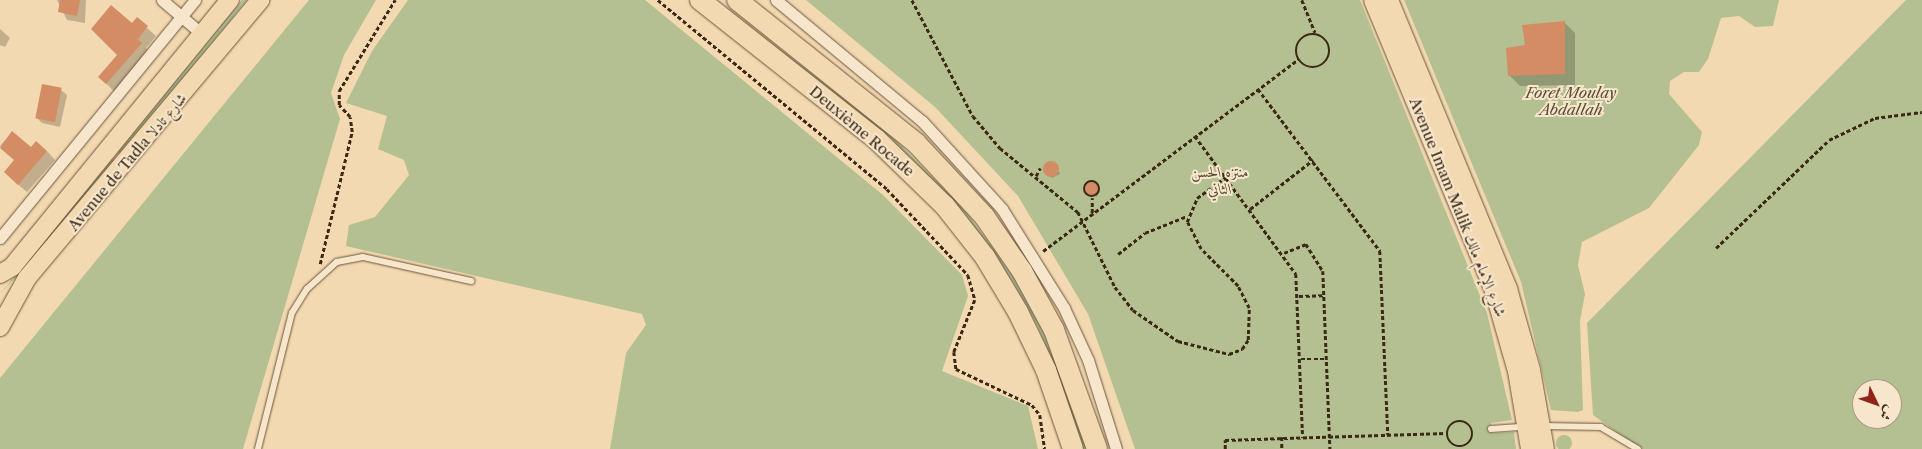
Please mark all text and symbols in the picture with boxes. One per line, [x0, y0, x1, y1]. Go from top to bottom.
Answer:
street label: Deuxième Rocade [806, 82, 918, 180]
park label: Foret Moulay Abdallah [1525, 83, 1617, 118]
street label: Avenue de Tadla شارع تادلا [64, 89, 190, 235]
street label: Avenue Imam Malik شارع الإمام مالك [1406, 95, 1510, 319]
park label: منتزه الحسن الثاني [1191, 162, 1249, 197]
north arrow [1852, 379, 1902, 429]
text: ش [1876, 402, 1899, 425]

